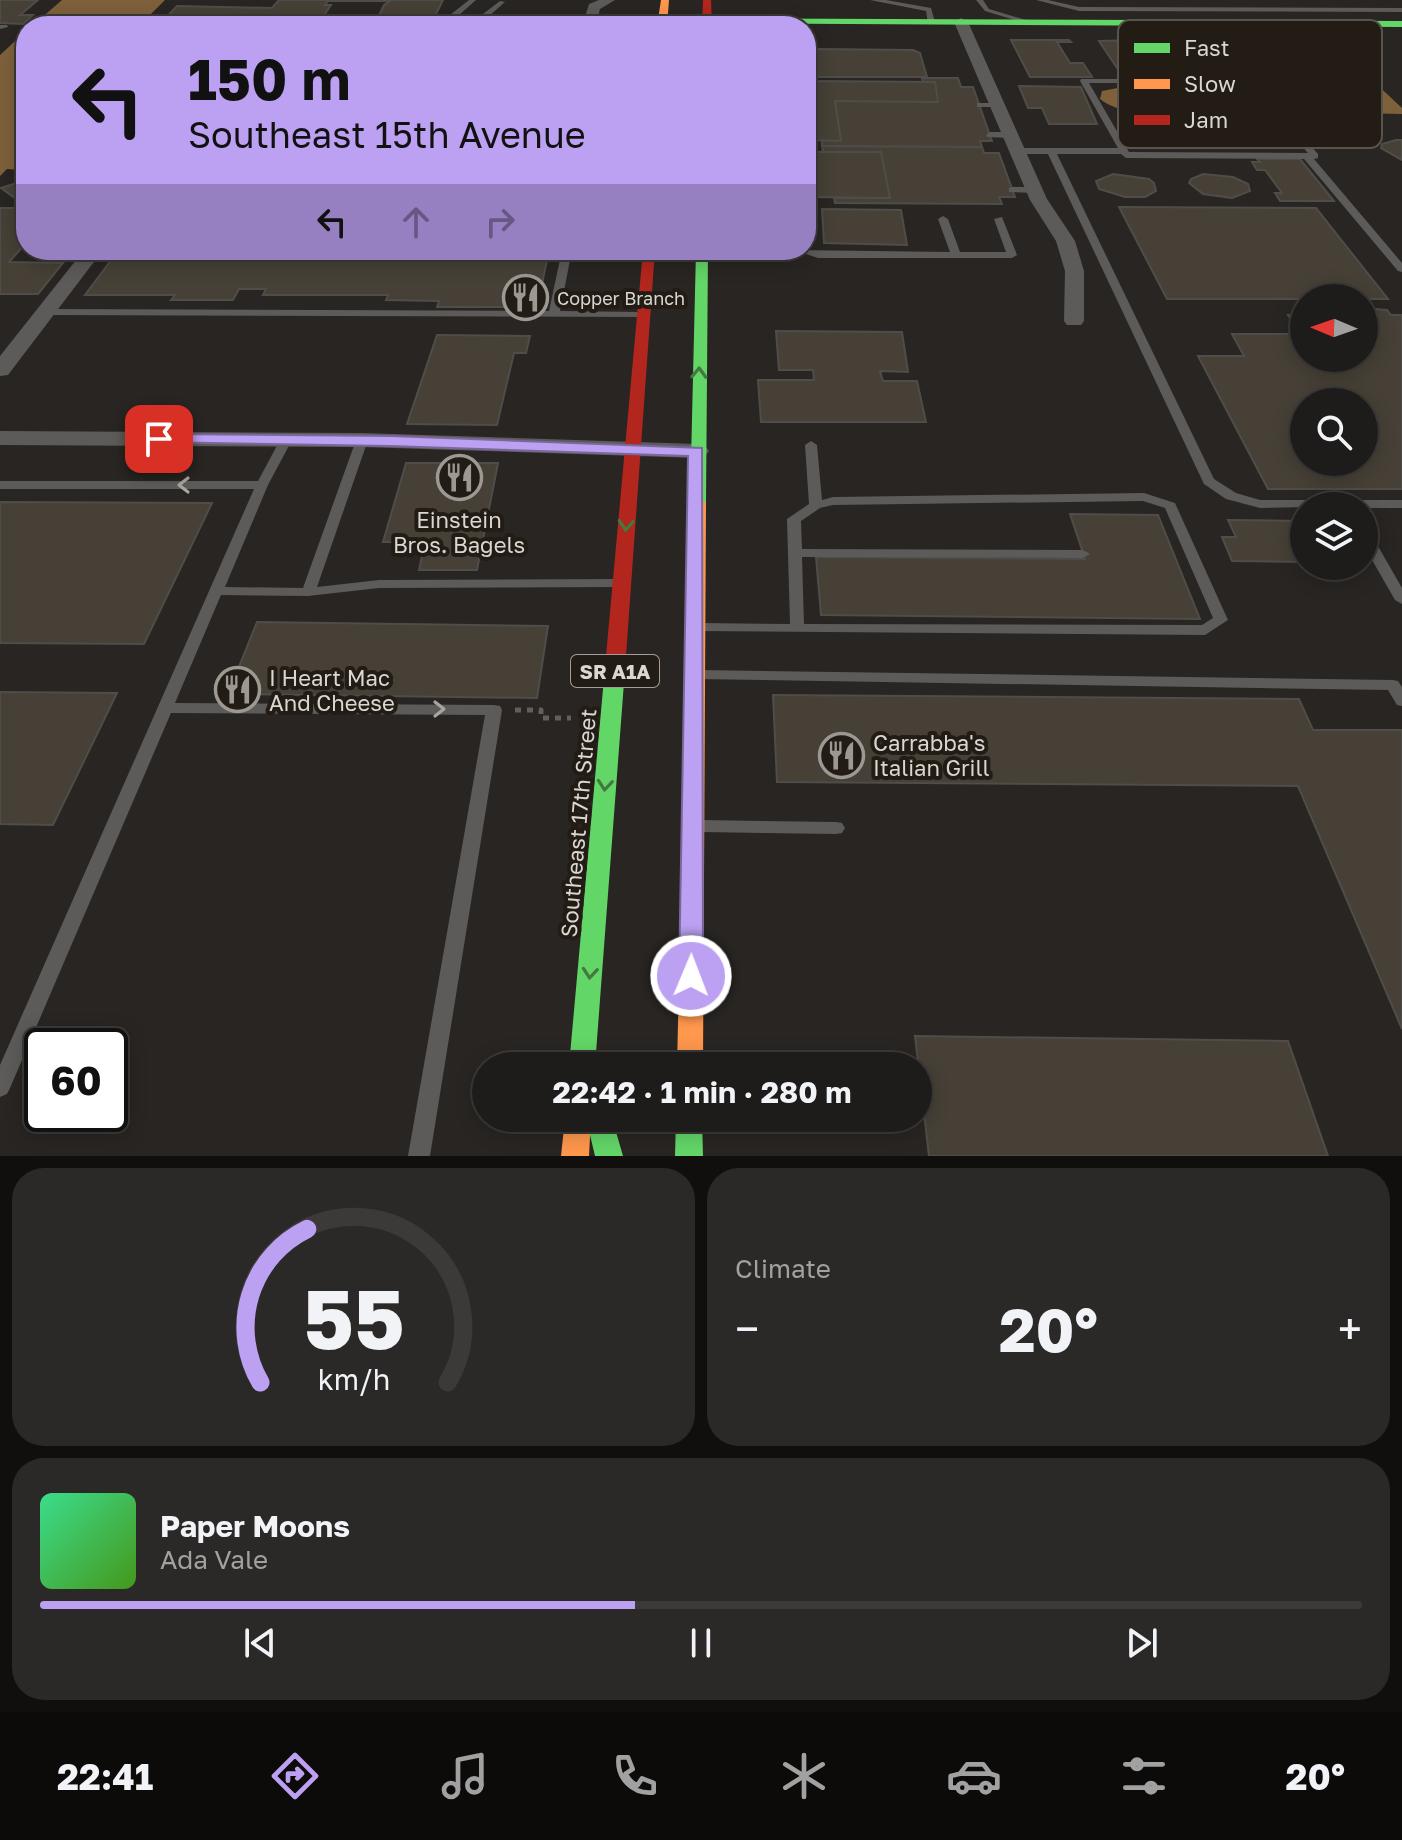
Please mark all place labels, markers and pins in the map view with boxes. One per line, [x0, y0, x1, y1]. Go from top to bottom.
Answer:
restaurant icon: Copper Branch [502, 274, 550, 322]
place label: Copper Branch [557, 287, 685, 309]
pin [125, 405, 193, 473]
restaurant icon: Einstein Bros. Bagels [435, 454, 483, 502]
place label: Einstein Bros. Bagels [393, 506, 525, 558]
place label: I Heart Mac And Cheese [269, 664, 395, 716]
restaurant icon: I Heart Mac And Cheese [214, 666, 262, 714]
place label: Carrabba's Italian Grill [873, 729, 990, 781]
restaurant icon: Carrabba's Italian Grill [818, 731, 866, 779]

